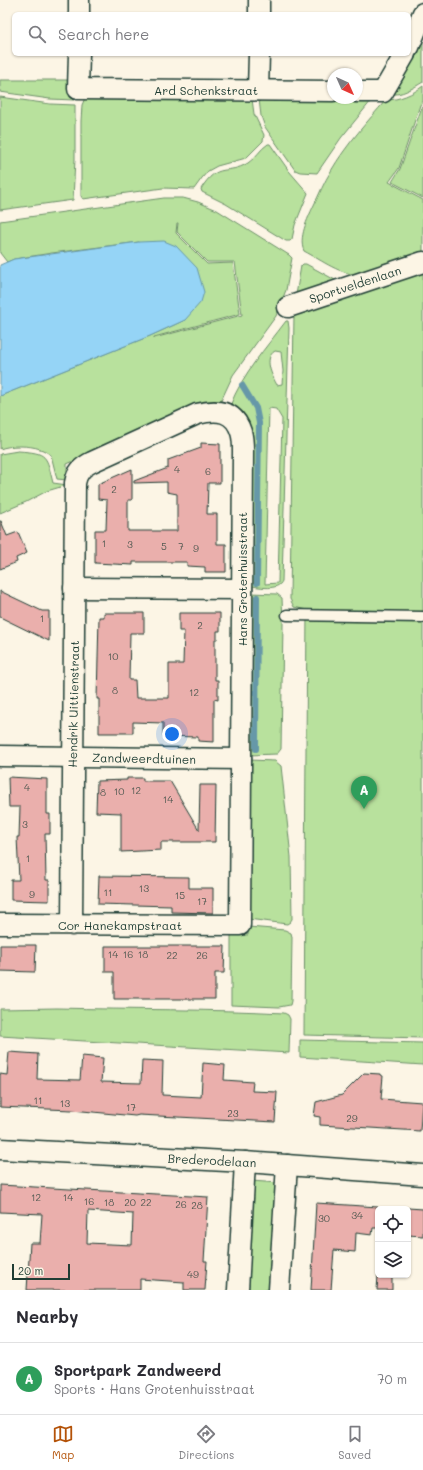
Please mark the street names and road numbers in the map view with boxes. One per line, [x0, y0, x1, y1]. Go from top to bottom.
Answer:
street label: Ard Schenkstraat [154, 82, 258, 98]
street label: Sportveldenlaan [307, 262, 403, 306]
street label: Hans Grotenhuisstraat [234, 512, 250, 646]
street label: Hendrik Uittienstraat [64, 640, 82, 768]
street label: Zandweerdtuinen [92, 749, 196, 767]
street label: Cor Hanekampstraat [58, 917, 182, 933]
street label: Brederodelaan [167, 1150, 257, 1170]

